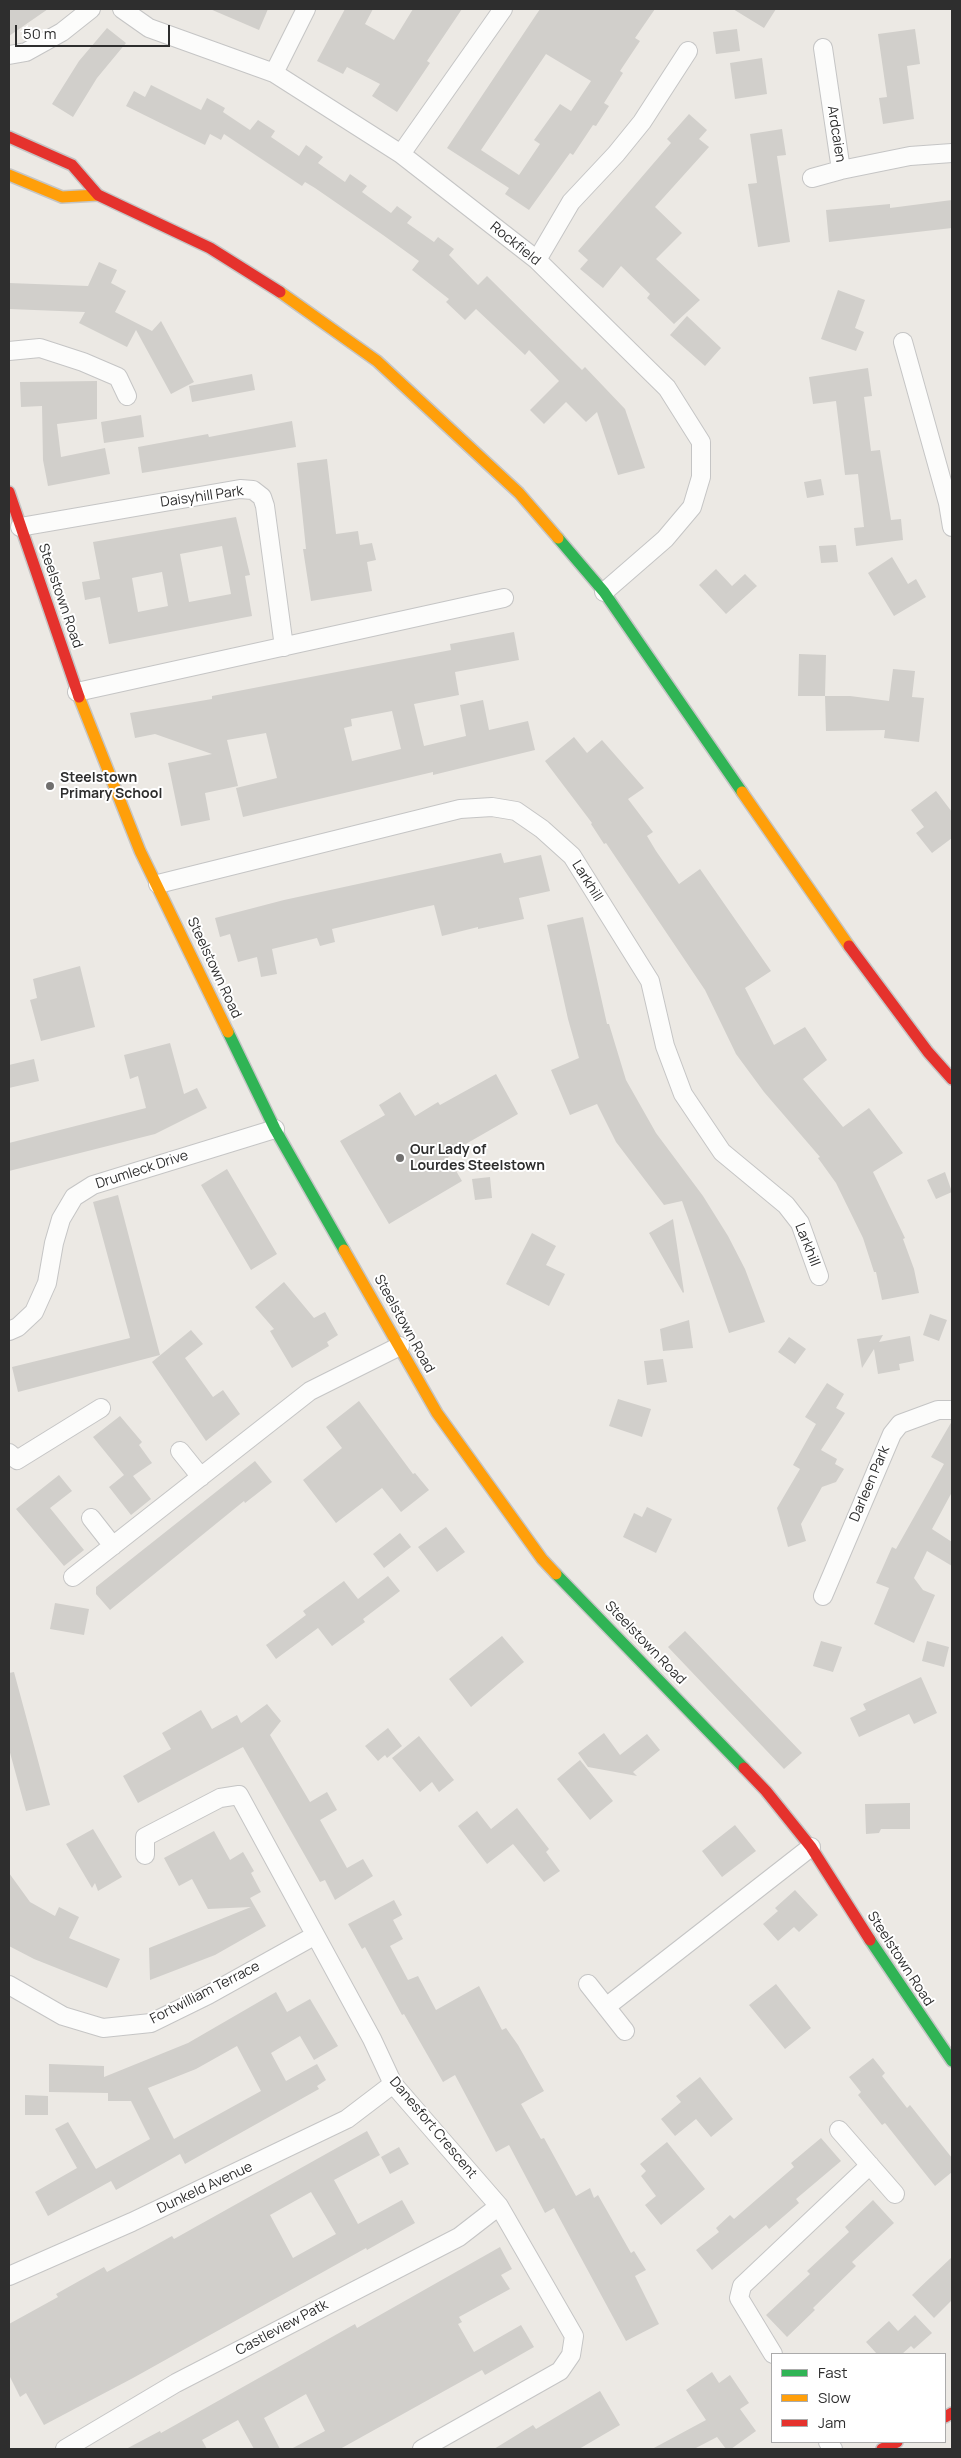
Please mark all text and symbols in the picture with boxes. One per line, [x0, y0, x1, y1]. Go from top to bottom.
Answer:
scale bar [18, 15, 172, 47]
text: 50 m [23, 23, 57, 44]
street label: Ardcaien [823, 104, 849, 164]
street label: Rockfield [486, 219, 544, 269]
street label: Daisyhill Park [159, 483, 245, 511]
street label: Steelstown Road [34, 542, 86, 650]
place label: Steelstown Primary School [60, 770, 162, 802]
marker: Steelstown Primary School [44, 780, 56, 792]
street label: Larkhill [568, 857, 606, 905]
street label: Steelstown Road [183, 915, 245, 1021]
place label: Our Lady of Lourdes Steelstown [410, 1142, 545, 1174]
street label: Drumleck Drive [94, 1147, 190, 1193]
marker: Our Lady of Lourdes Steelstown [394, 1152, 406, 1164]
street label: Larkhill [791, 1221, 823, 1269]
street label: Steelstown Road [370, 1272, 438, 1376]
street label: Darleen Park [847, 1444, 893, 1524]
street label: Steelstown Road [601, 1598, 689, 1688]
street label: Steelstown Road [863, 1909, 937, 2009]
street label: Fortwilliam Terrace [147, 1958, 263, 2028]
street label: Danesfort Crescent [386, 2074, 480, 2182]
street label: Dunkeld Avenue [155, 2159, 255, 2217]
street label: Castleview Patk [233, 2297, 331, 2359]
legend [771, 2353, 946, 2443]
text: Fast [818, 2362, 847, 2383]
text: Slow [818, 2387, 851, 2408]
text: Jam [818, 2412, 846, 2433]

